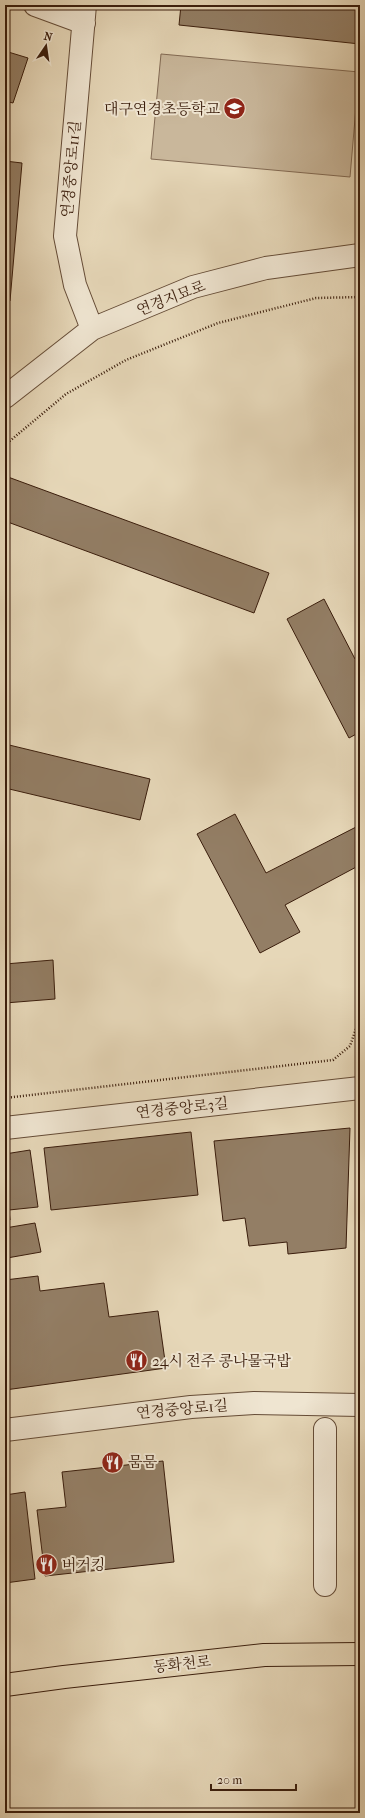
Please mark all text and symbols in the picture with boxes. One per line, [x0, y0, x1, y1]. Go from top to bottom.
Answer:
north arrow [26, 26, 66, 66]
text: N [43, 29, 54, 44]
school or university icon: 대구연경초등학교 [222, 96, 248, 122]
place label: 대구연경초등학교 [104, 100, 221, 118]
street label: 연경중앙로11길 [58, 120, 84, 218]
street label: 연경지묘로 [134, 276, 209, 319]
street label: 연경중앙로3길 [135, 1094, 229, 1122]
restaurant icon: 24시 전주 콩나물국밥 [124, 1348, 150, 1374]
place label: 24시 전주 콩나물국밥 [152, 1352, 291, 1370]
street label: 연경중앙로1길 [135, 1396, 229, 1422]
restaurant icon: 뭄뭄 [100, 1449, 126, 1475]
place label: 뭄뭄 [128, 1453, 157, 1471]
restaurant icon: 버거킹 [34, 1552, 60, 1578]
place label: 버거킹 [62, 1556, 105, 1574]
street label: 동화천로 [152, 1652, 212, 1676]
scale bar [211, 1766, 296, 1792]
text: 20 m [217, 1773, 242, 1787]

